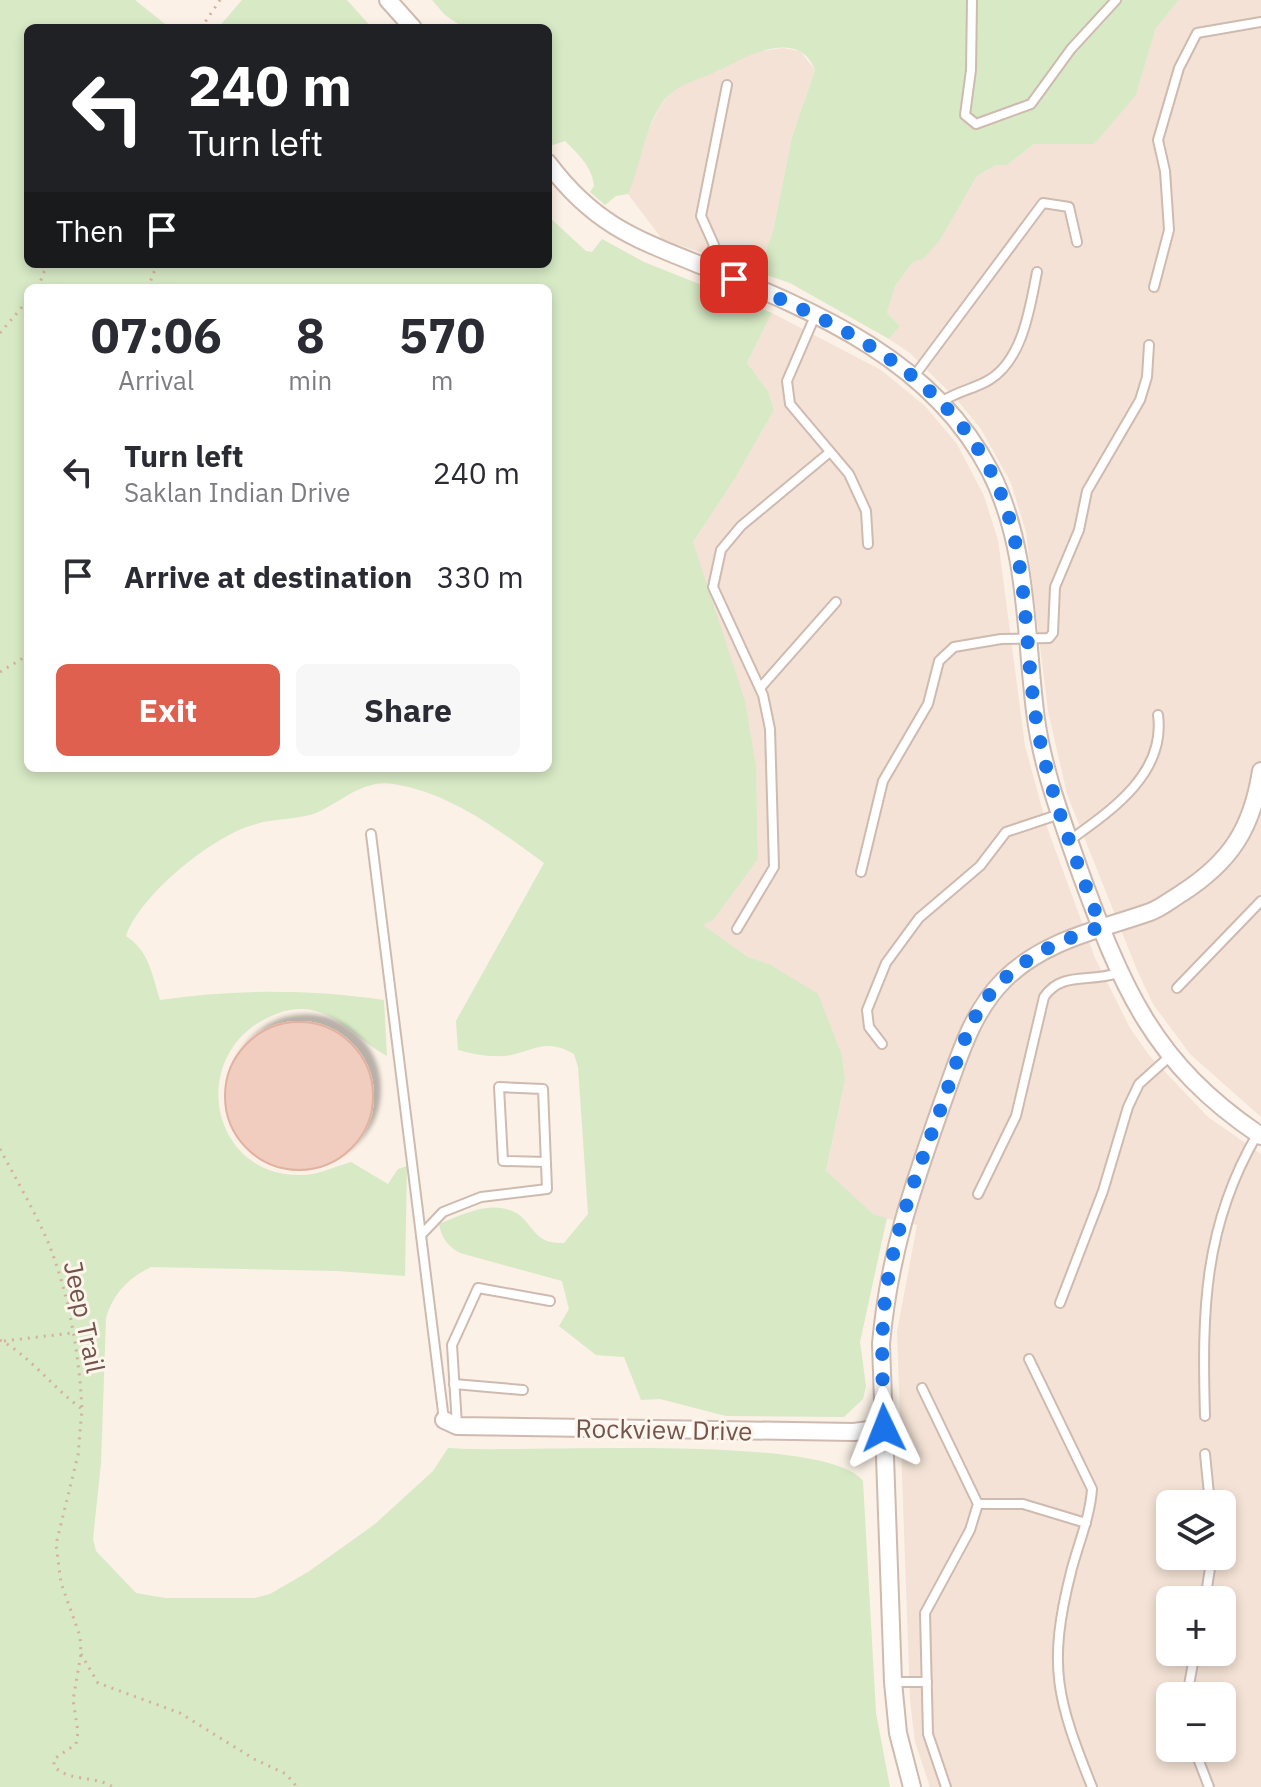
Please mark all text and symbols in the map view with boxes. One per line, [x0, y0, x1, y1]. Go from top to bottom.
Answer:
text: 240 m [188, 49, 352, 121]
icon: left [56, 56, 160, 160]
text: Turn left [188, 119, 323, 166]
icon: arrive [140, 208, 184, 252]
text: Then [56, 211, 124, 250]
pin [700, 245, 768, 313]
icon: arrive [712, 257, 756, 301]
text: 07:06 [91, 304, 222, 366]
text: 8 [296, 304, 325, 366]
text: 570 [399, 304, 485, 366]
text: Arrival [118, 363, 194, 397]
text: min [288, 363, 332, 397]
text: m [431, 363, 453, 397]
text: Turn left [124, 436, 243, 475]
icon: left [56, 450, 100, 494]
text: 240 m [433, 453, 520, 492]
text: Saklan Indian Drive [124, 475, 350, 509]
icon: arrive [56, 554, 100, 598]
text: Arrive at destination [124, 557, 412, 596]
text: 330 m [436, 557, 524, 596]
button: Exit [56, 664, 280, 756]
button: Share [296, 664, 520, 756]
street label: Jeep Trail [57, 1258, 113, 1376]
position arrow [842, 1386, 926, 1470]
street label: Rockview Drive [575, 1410, 753, 1448]
map controls [1156, 1490, 1236, 1762]
button: layers [1156, 1490, 1236, 1570]
button: + [1156, 1586, 1236, 1666]
button: − [1156, 1682, 1236, 1762]

